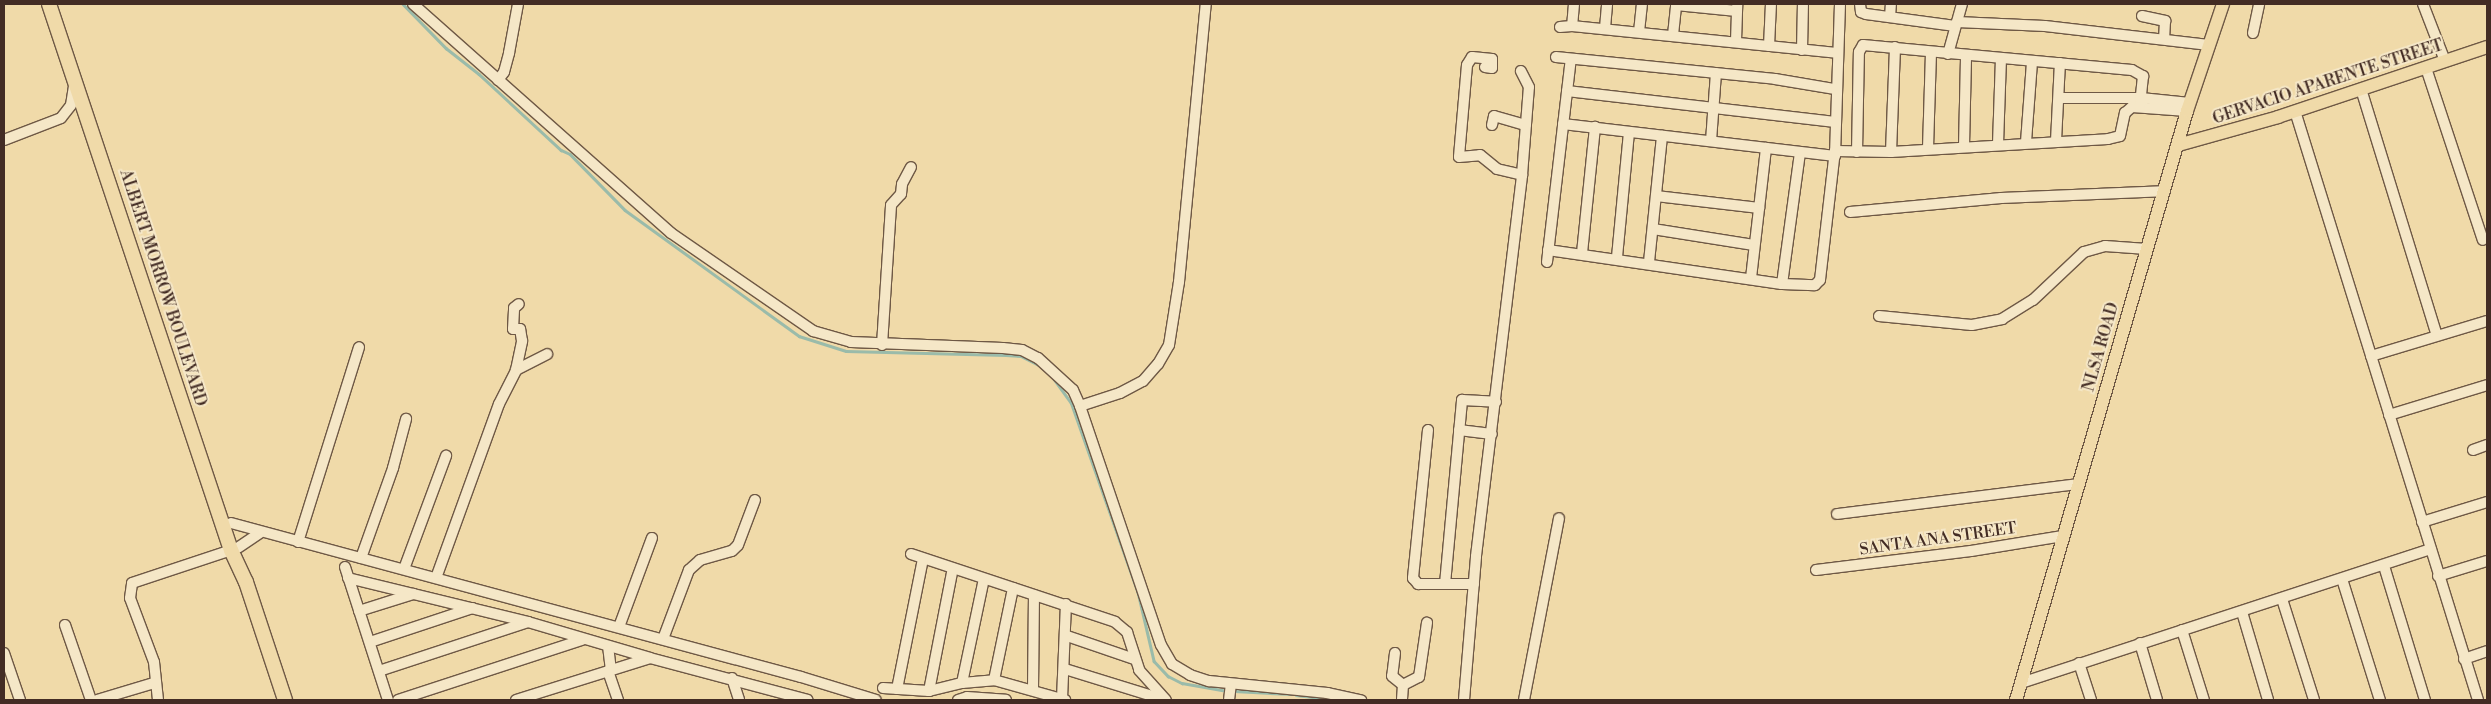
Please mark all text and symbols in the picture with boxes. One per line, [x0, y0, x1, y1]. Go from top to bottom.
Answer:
street label: GERVACIO APARENTE STREET [2210, 36, 2446, 128]
street label: ALBERT MORROW BOULEVARD [116, 167, 210, 409]
street label: NLSA ROAD [2079, 300, 2123, 394]
street label: SANTA ANA STREET [1858, 518, 2018, 560]

